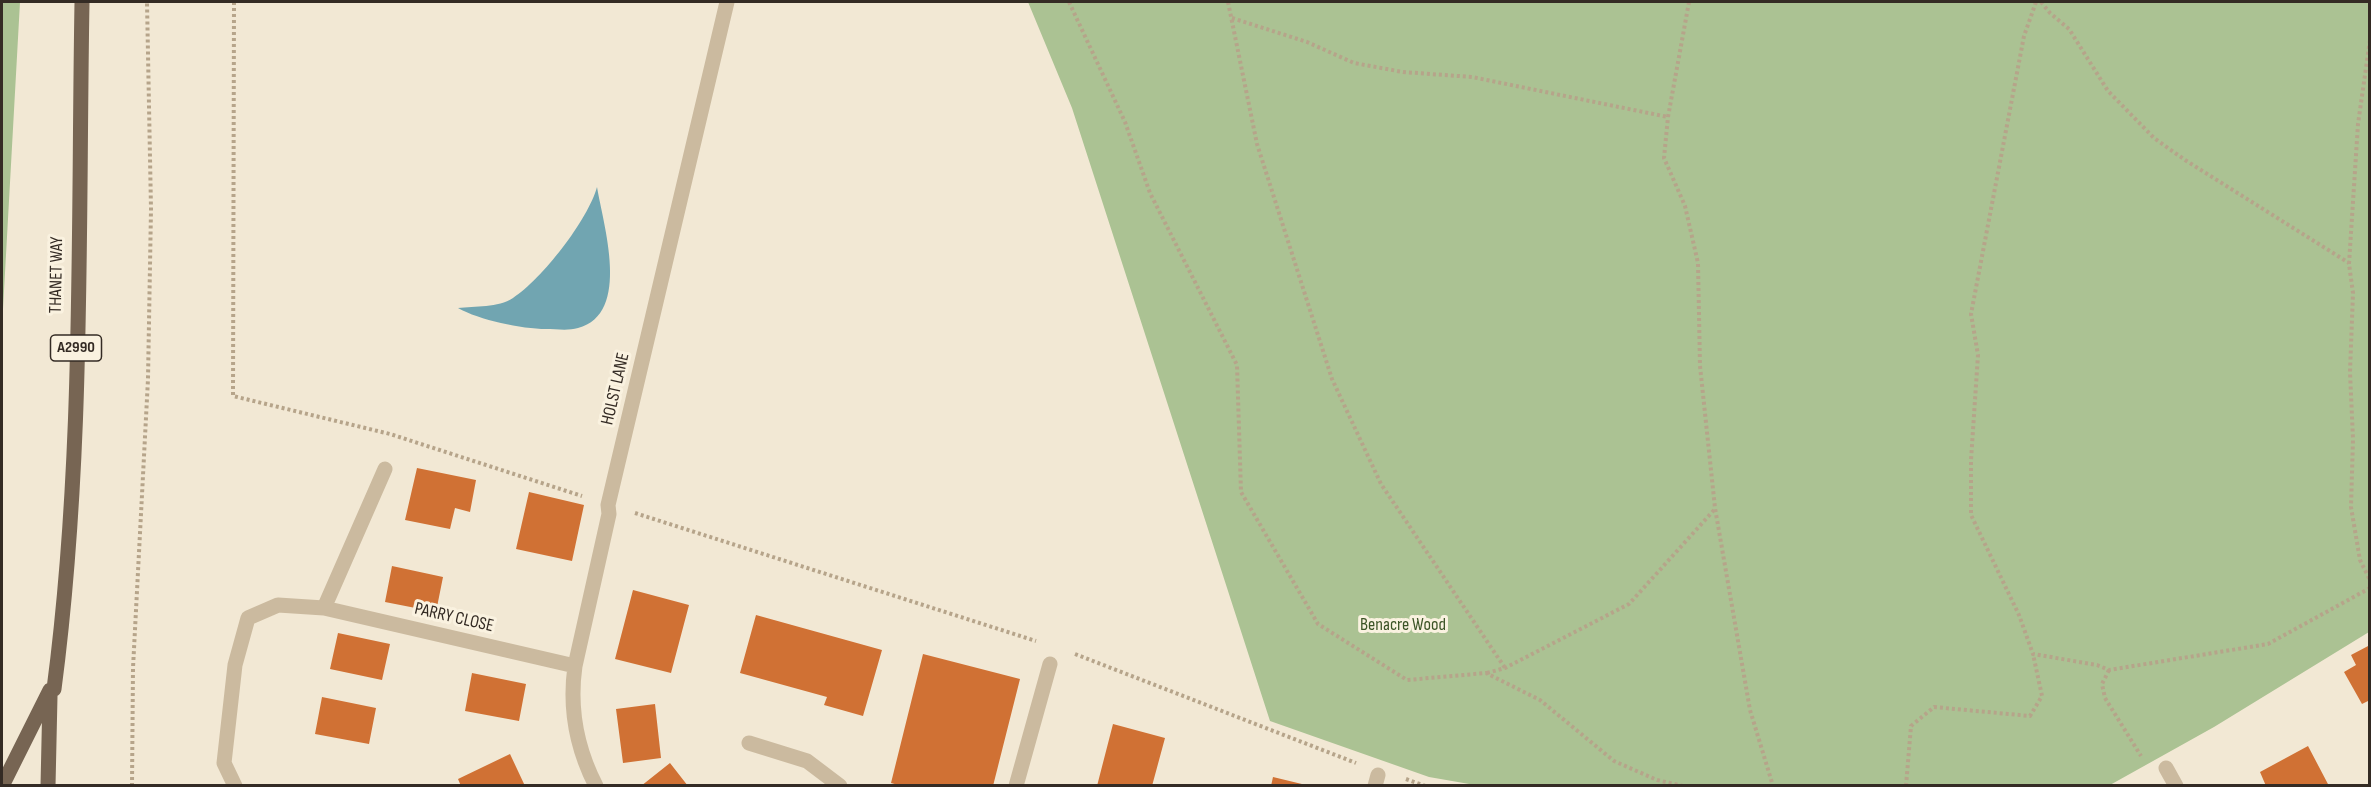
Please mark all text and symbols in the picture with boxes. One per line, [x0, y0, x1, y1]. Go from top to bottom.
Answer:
street label: THANET WAY [46, 236, 68, 314]
road number: A2990 [50, 335, 101, 361]
street label: HOLST LANE [597, 351, 635, 427]
street label: PARRY CLOSE [412, 598, 496, 638]
park label: Benacre Wood [1360, 614, 1446, 636]

